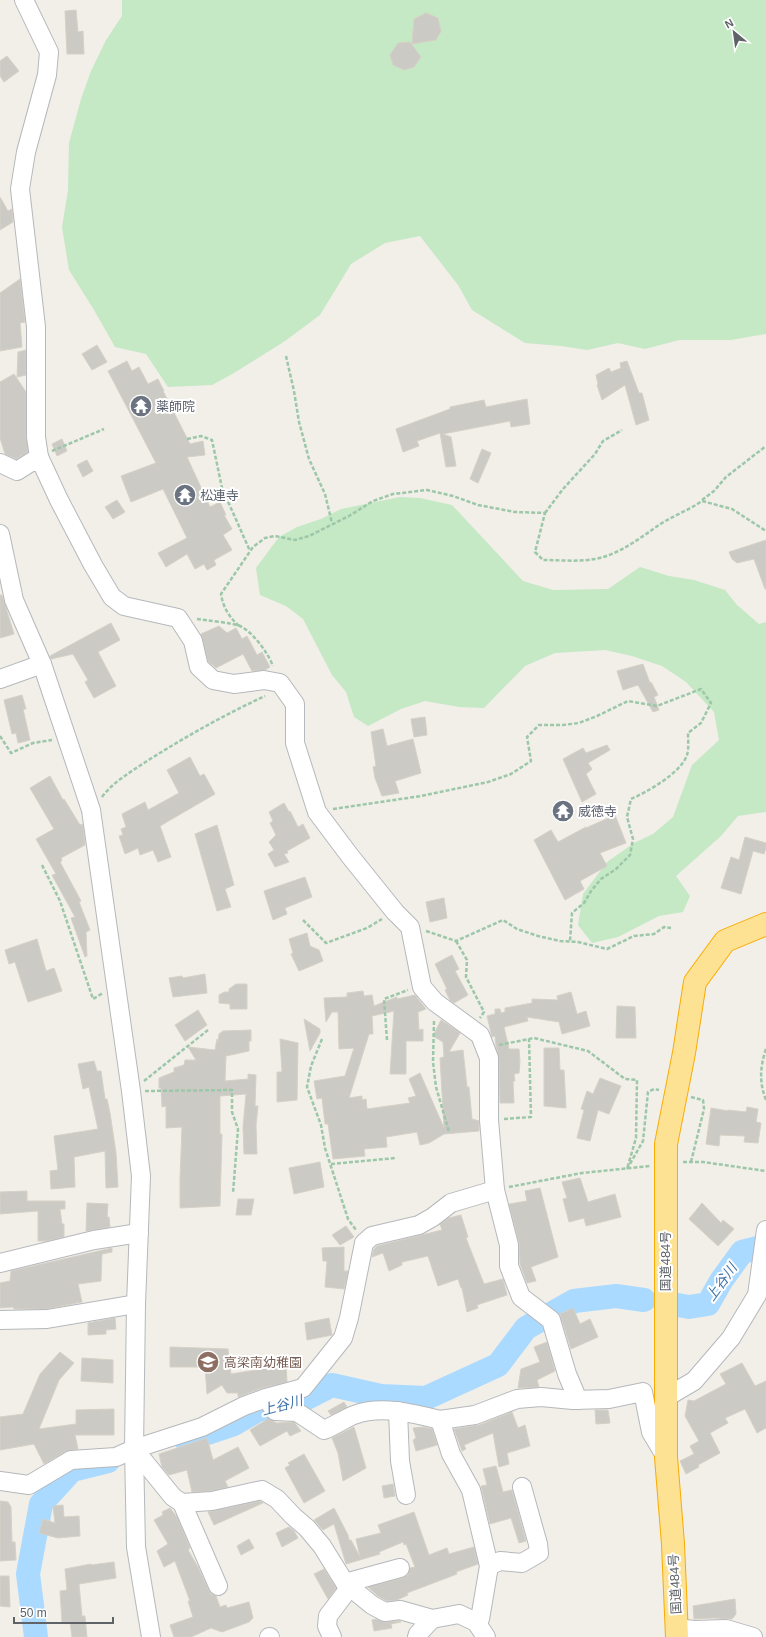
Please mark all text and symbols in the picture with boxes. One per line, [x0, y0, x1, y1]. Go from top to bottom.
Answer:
north arrow [714, 12, 754, 52]
text: N [723, 16, 736, 30]
temple icon: 薬師院 [128, 393, 154, 419]
place label: 薬師院 [156, 399, 195, 414]
temple icon: 松連寺 [172, 482, 198, 508]
place label: 松連寺 [200, 488, 239, 503]
temple icon: 威徳寺 [550, 798, 576, 824]
place label: 威徳寺 [578, 804, 617, 819]
street label: 国道484号 [658, 1231, 673, 1291]
water label: 上谷川 [702, 1259, 741, 1304]
school or university icon: 高梁南幼稚園 [195, 1349, 221, 1375]
place label: 高梁南幼稚園 [224, 1355, 302, 1370]
water label: 上谷川 [260, 1391, 306, 1418]
street label: 国道484号 [666, 1553, 684, 1615]
scale bar [14, 1599, 113, 1625]
text: 50 m [20, 1606, 47, 1620]

